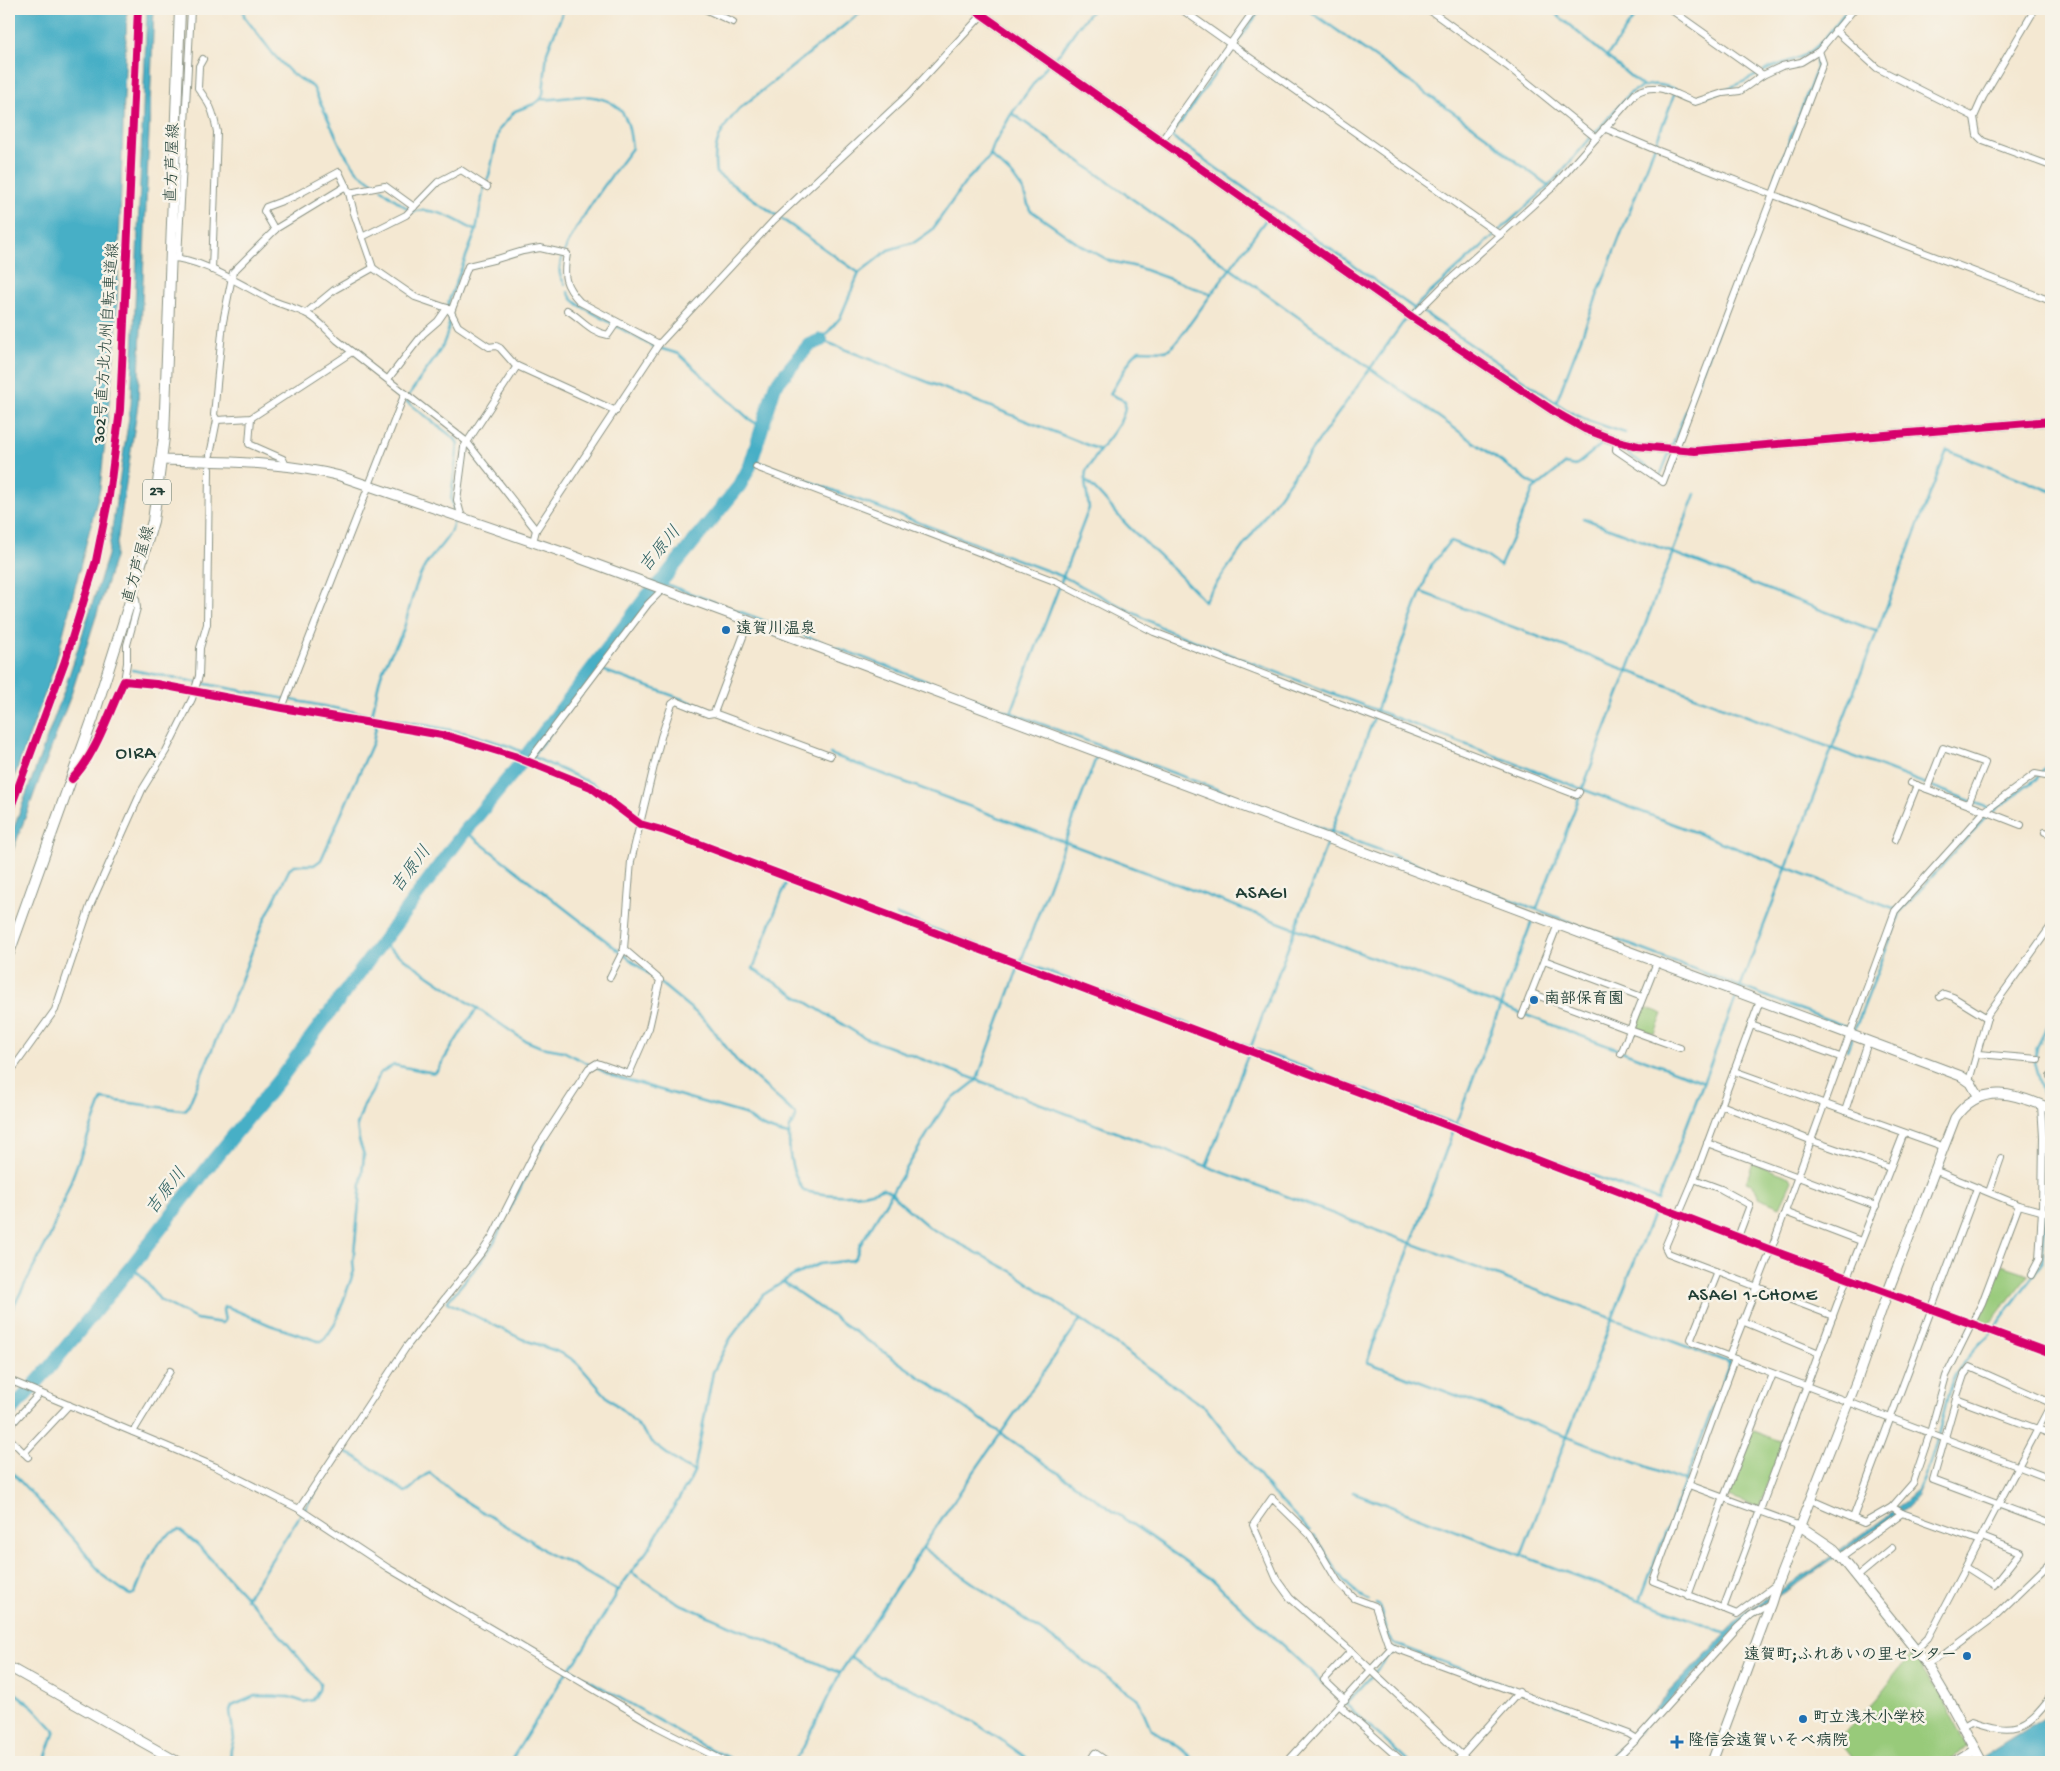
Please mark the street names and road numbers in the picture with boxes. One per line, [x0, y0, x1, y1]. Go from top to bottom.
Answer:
street label: 直方芦屋線 [161, 123, 185, 203]
street label: 302号直方北九州自転車道線 [89, 242, 124, 445]
road number: 27 [143, 480, 171, 504]
street label: 直方芦屋線 [118, 523, 160, 606]

